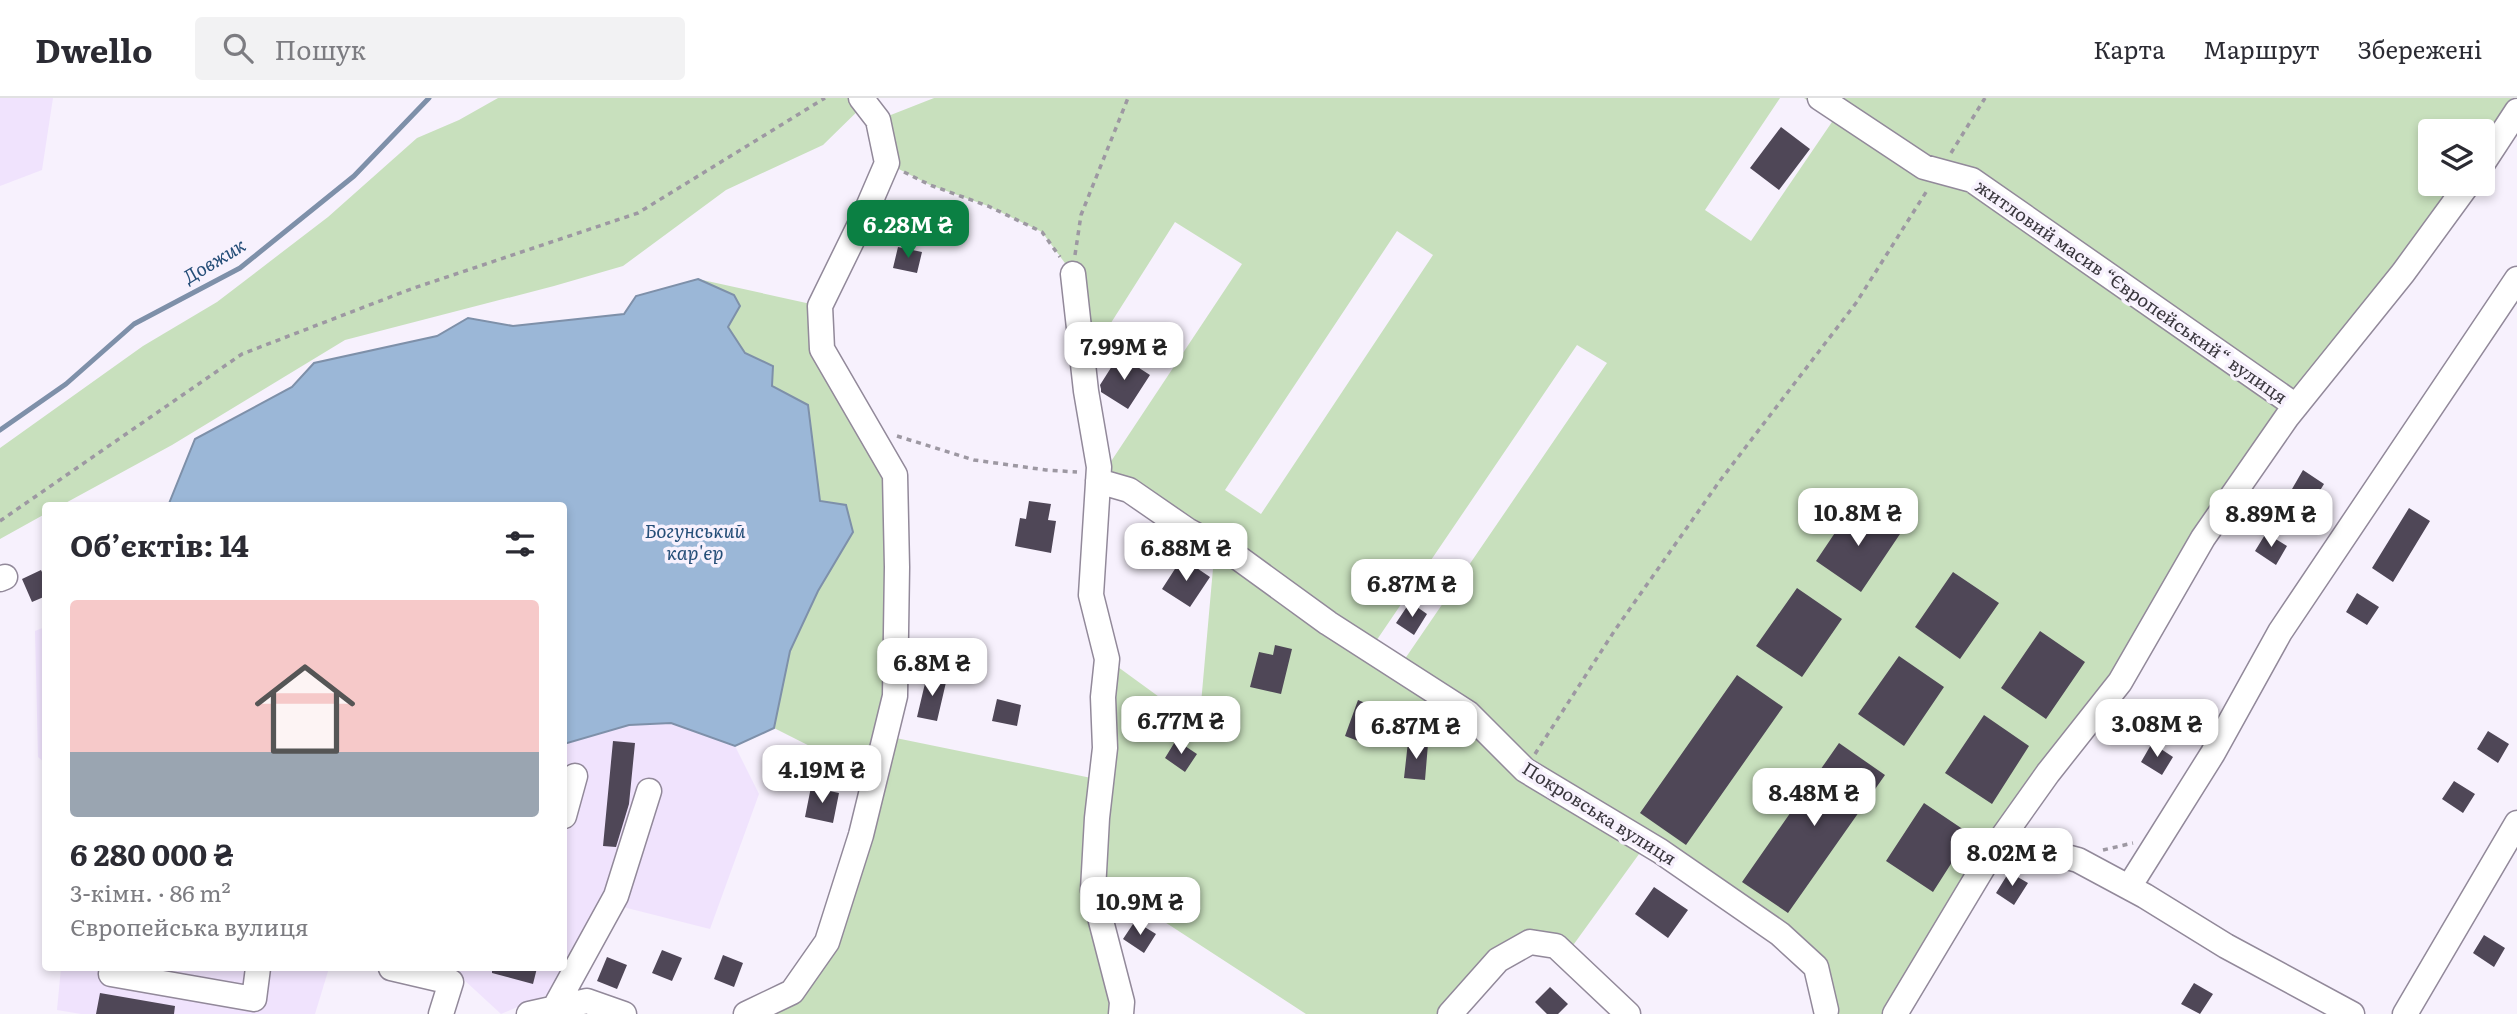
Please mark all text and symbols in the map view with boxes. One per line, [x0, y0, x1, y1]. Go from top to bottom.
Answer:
search box [195, 17, 685, 80]
text: Dwello [35, 24, 153, 73]
icon: search [219, 29, 257, 67]
text: Пошук [275, 29, 366, 68]
text: Карта [2093, 31, 2165, 66]
text: Маршрут [2203, 31, 2320, 66]
text: Збережені [2358, 31, 2482, 66]
map controls [2418, 119, 2495, 196]
button: layers [2418, 119, 2495, 196]
street label: житловий масив “Європейський“ вулиця [1970, 172, 2293, 410]
pin: 6.28M ₴ [843, 200, 973, 260]
text: 6.28M ₴ [863, 206, 953, 240]
water label: Довжик [177, 230, 251, 290]
pin: 7.99M ₴ [1059, 322, 1189, 382]
text: 7.99M ₴ [1080, 328, 1168, 362]
pin: 10.8M ₴ [1793, 489, 1923, 548]
pin: 8.89M ₴ [2206, 490, 2336, 549]
text: 10.8M ₴ [1814, 494, 1902, 528]
text: 8.89M ₴ [2226, 495, 2316, 529]
water label: Богунський кар'єр [644, 516, 746, 566]
text: Об’єктів: 14 [70, 522, 249, 566]
pin: 6.88M ₴ [1121, 524, 1251, 583]
icon: filters [501, 525, 539, 563]
text: 6.88M ₴ [1140, 529, 1232, 563]
pin: 6.87M ₴ [1347, 560, 1477, 619]
text: 6.87M ₴ [1367, 565, 1457, 599]
pin: 6.8M ₴ [875, 638, 989, 698]
text: 6.8M ₴ [893, 644, 971, 678]
icon: home [242, 646, 368, 772]
pin: 6.77M ₴ [1116, 696, 1246, 756]
pin: 3.08M ₴ [2092, 700, 2222, 759]
text: 6.77M ₴ [1137, 702, 1225, 736]
pin: 6.87M ₴ [1351, 702, 1481, 761]
text: 3.08M ₴ [2111, 705, 2203, 739]
text: 6.87M ₴ [1371, 707, 1461, 741]
pin: 4.19M ₴ [757, 746, 887, 805]
text: 4.19M ₴ [778, 751, 866, 785]
street label: Покровська вулиця [1517, 754, 1682, 871]
pin: 8.48M ₴ [1749, 768, 1879, 828]
text: 8.48M ₴ [1769, 774, 1859, 808]
pin: 8.02M ₴ [1947, 828, 2077, 888]
text: 6 280 000 ₴ [70, 831, 234, 875]
text: 8.02M ₴ [1967, 834, 2057, 868]
text: 3-кімн. · 86 m² [70, 875, 231, 909]
pin: 10.9M ₴ [1075, 878, 1205, 937]
text: 10.9M ₴ [1096, 883, 1184, 917]
text: Європейська вулиця [70, 909, 309, 943]

